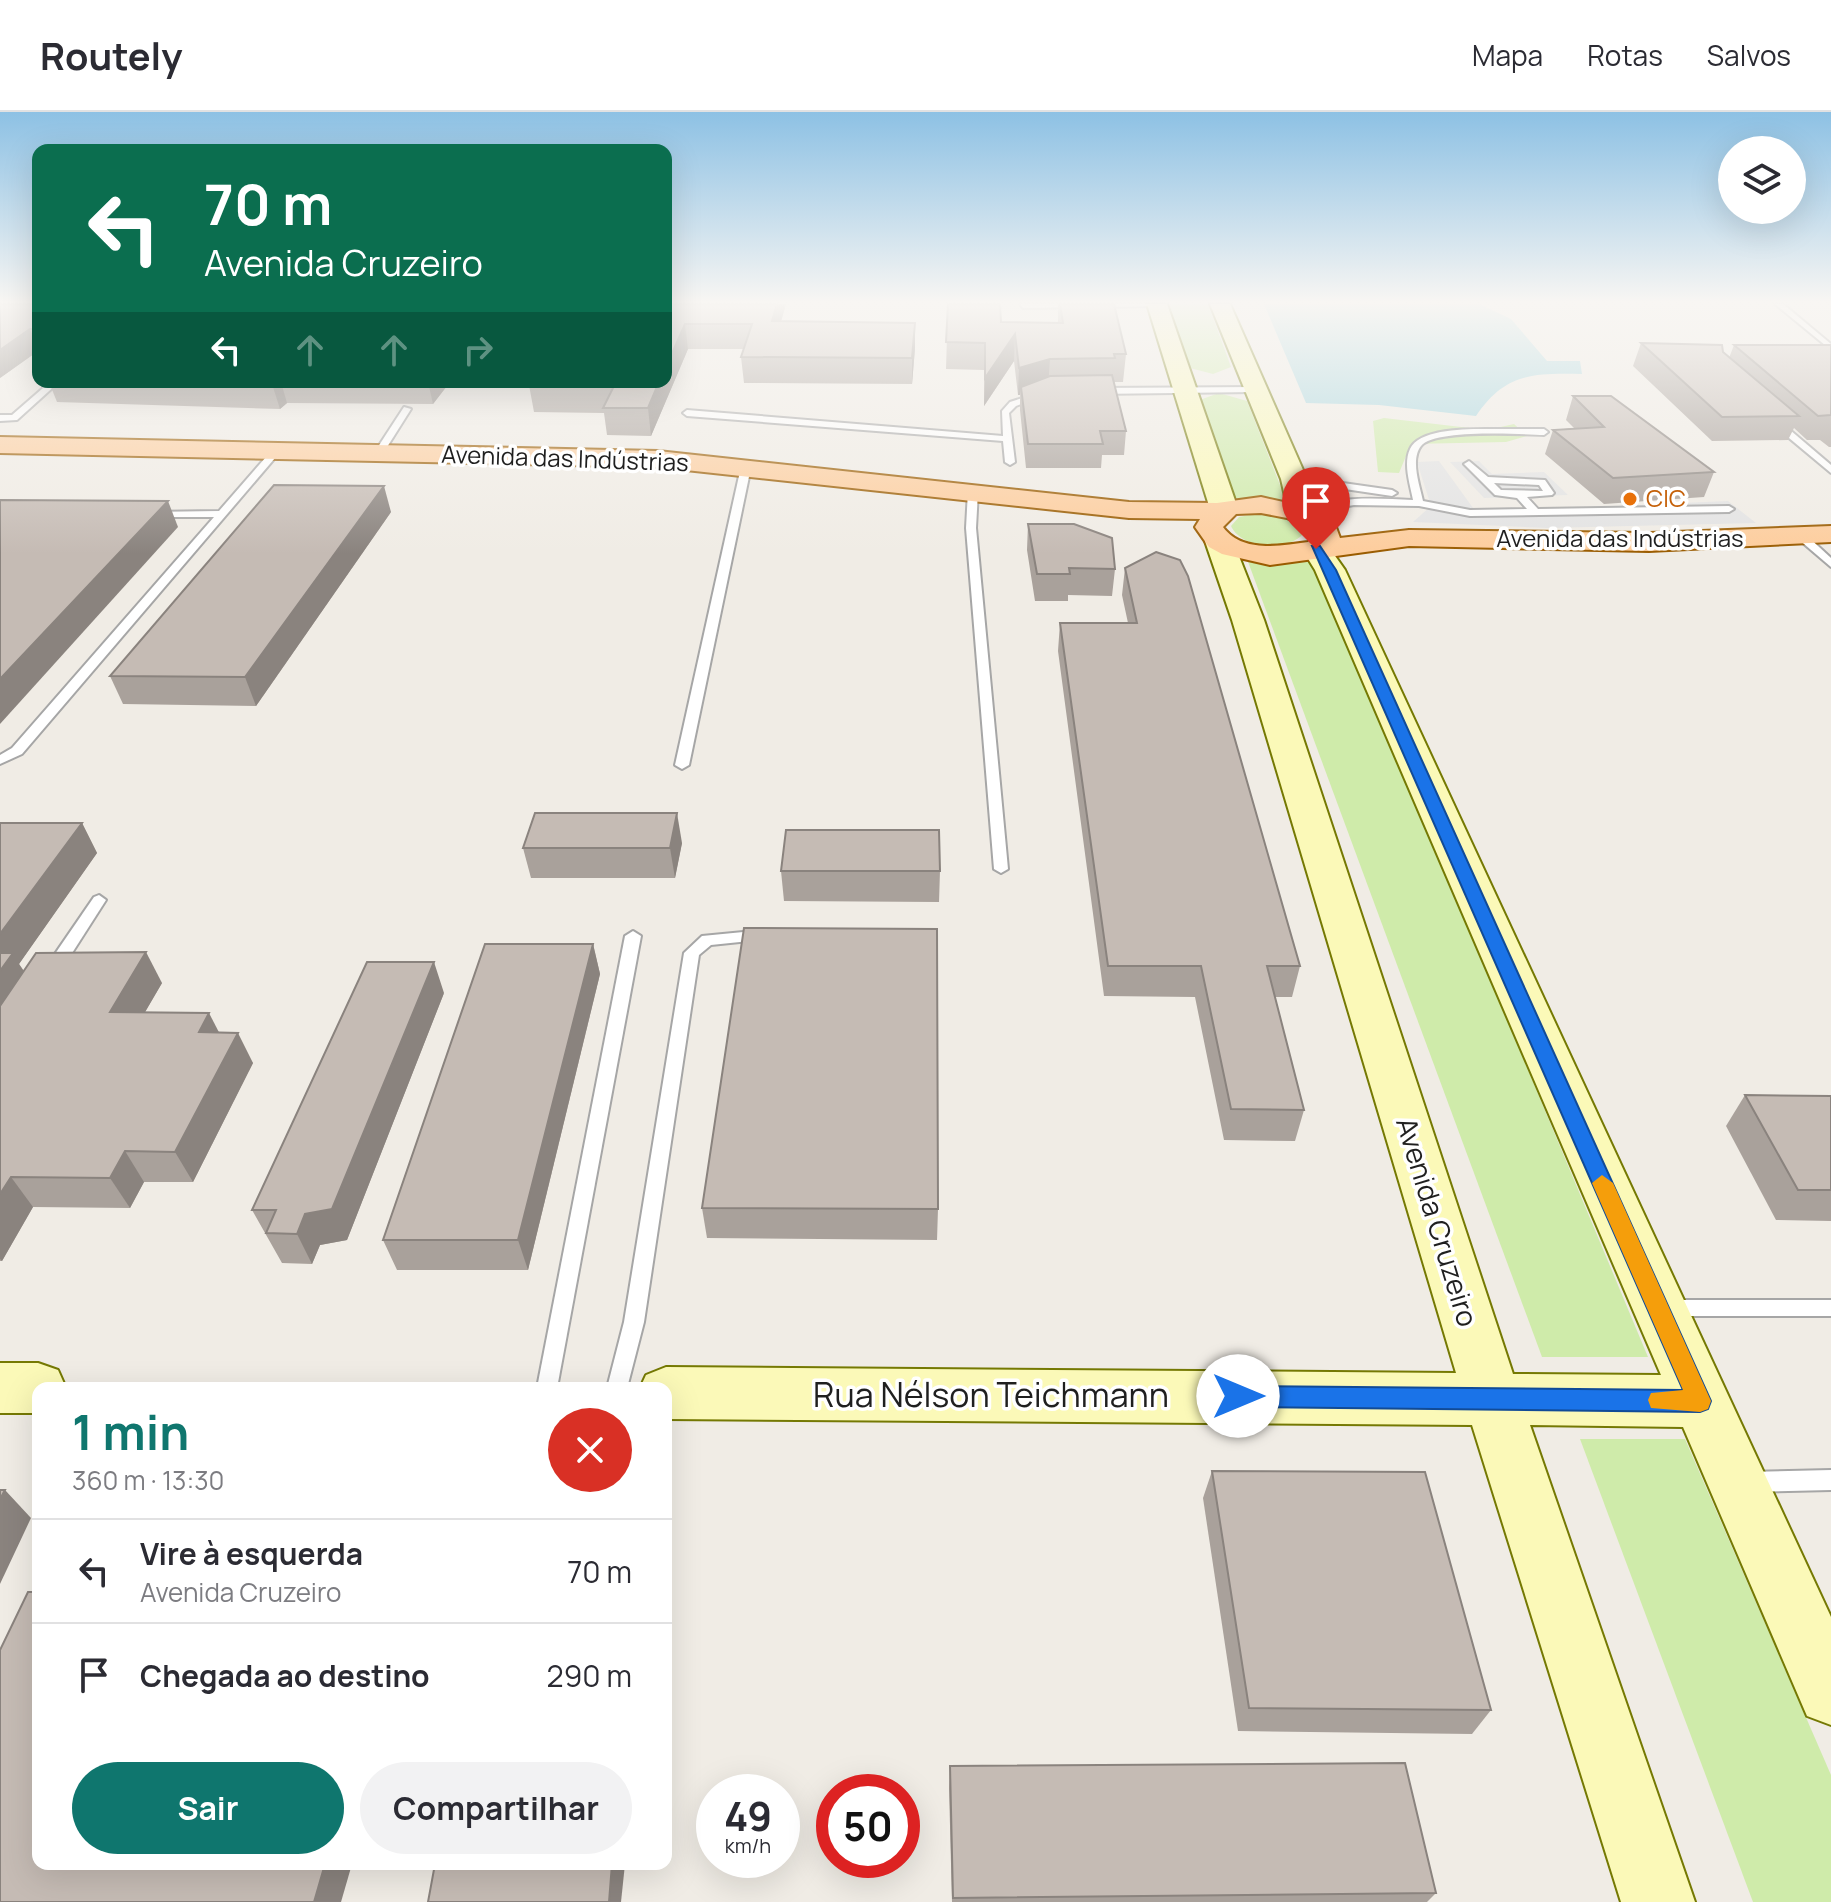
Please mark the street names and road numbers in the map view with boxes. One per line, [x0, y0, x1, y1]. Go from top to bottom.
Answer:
street label: Avenida das Indústrias [441, 437, 689, 478]
street label: Avenida das Indústrias [1496, 521, 1744, 554]
street label: Avenida Cruzeiro [1388, 1112, 1488, 1331]
street label: Rua Nélson Teichmann [813, 1371, 1169, 1417]

